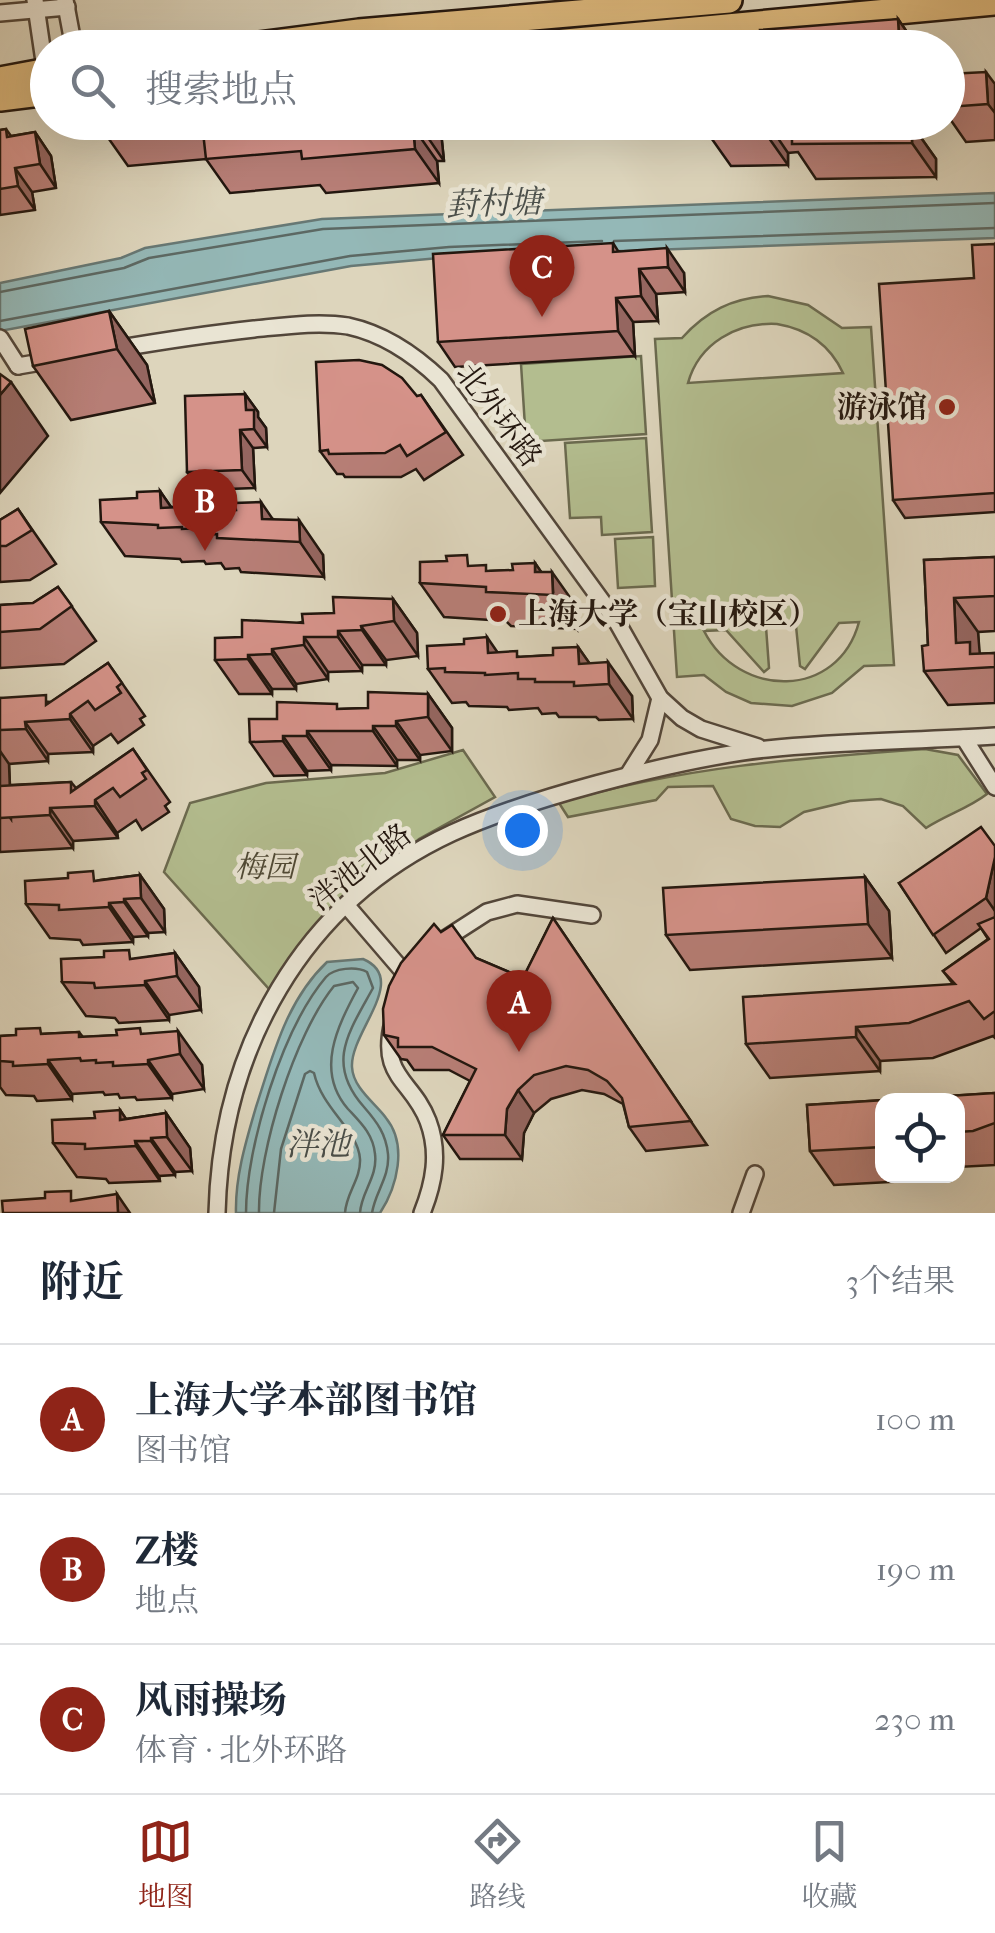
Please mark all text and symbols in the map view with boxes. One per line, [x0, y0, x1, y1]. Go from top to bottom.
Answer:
search box [30, 30, 965, 140]
icon: search [65, 58, 120, 113]
text: 搜索地点 [145, 67, 297, 112]
water label: 葑村塘 [445, 183, 548, 224]
pin: C [510, 234, 574, 317]
street label: 北外环路 [449, 357, 549, 474]
place label: 游泳馆 [837, 390, 927, 425]
marker: 游泳馆 [936, 396, 958, 418]
pin: B [172, 468, 238, 551]
place label: 上海大学（宝山校区） [518, 597, 818, 632]
marker: 上海大学（宝山校区） [487, 603, 509, 625]
your location [497, 805, 548, 856]
street label: 泮池北路 [302, 817, 418, 918]
park label: 梅园 [235, 850, 299, 885]
pin: A [486, 970, 552, 1052]
map controls [875, 1093, 965, 1183]
button: locate [875, 1093, 965, 1183]
water label: 泮池 [286, 1126, 353, 1163]
text: 附近 [40, 1258, 124, 1307]
text: 3个结果 [846, 1263, 955, 1300]
text: 上海大学本部图书馆 [135, 1378, 477, 1423]
text: A [62, 1401, 83, 1438]
text: 100 m [875, 1401, 955, 1438]
text: 图书馆 [135, 1432, 231, 1469]
text: Z楼 [135, 1528, 199, 1573]
text: B [62, 1551, 83, 1588]
text: 190 m [876, 1551, 955, 1588]
text: 地点 [135, 1582, 199, 1619]
text: 风雨操场 [135, 1678, 287, 1723]
text: C [62, 1701, 83, 1738]
text: 230 m [874, 1701, 955, 1738]
text: 体育 · 北外环路 [135, 1732, 347, 1769]
tab: 地图 [138, 1814, 194, 1914]
tab: 路线 [469, 1814, 525, 1914]
tab: 收藏 [801, 1814, 857, 1914]

